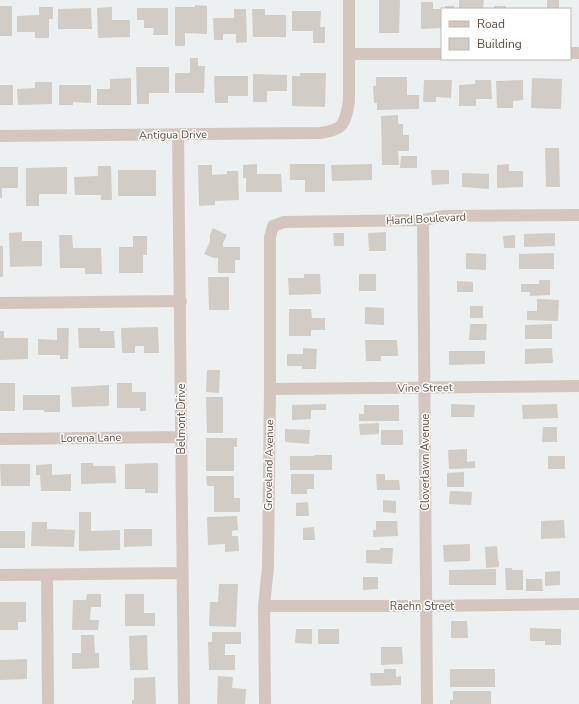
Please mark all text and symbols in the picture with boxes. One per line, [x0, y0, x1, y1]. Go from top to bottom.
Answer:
legend [441, 8, 571, 60]
text: Road [477, 16, 505, 32]
text: Building [477, 36, 522, 52]
street label: Antigua Drive [139, 127, 207, 143]
street label: Hand Boulevard [386, 209, 466, 229]
street label: Vine Street [396, 380, 453, 396]
street label: Belmont Drive [174, 383, 189, 455]
street label: Cloverlawn Avenue [418, 413, 433, 510]
street label: Groveland Avenue [261, 419, 277, 511]
street label: Lorena Lane [61, 430, 122, 446]
street label: Raehn Street [390, 599, 454, 614]

